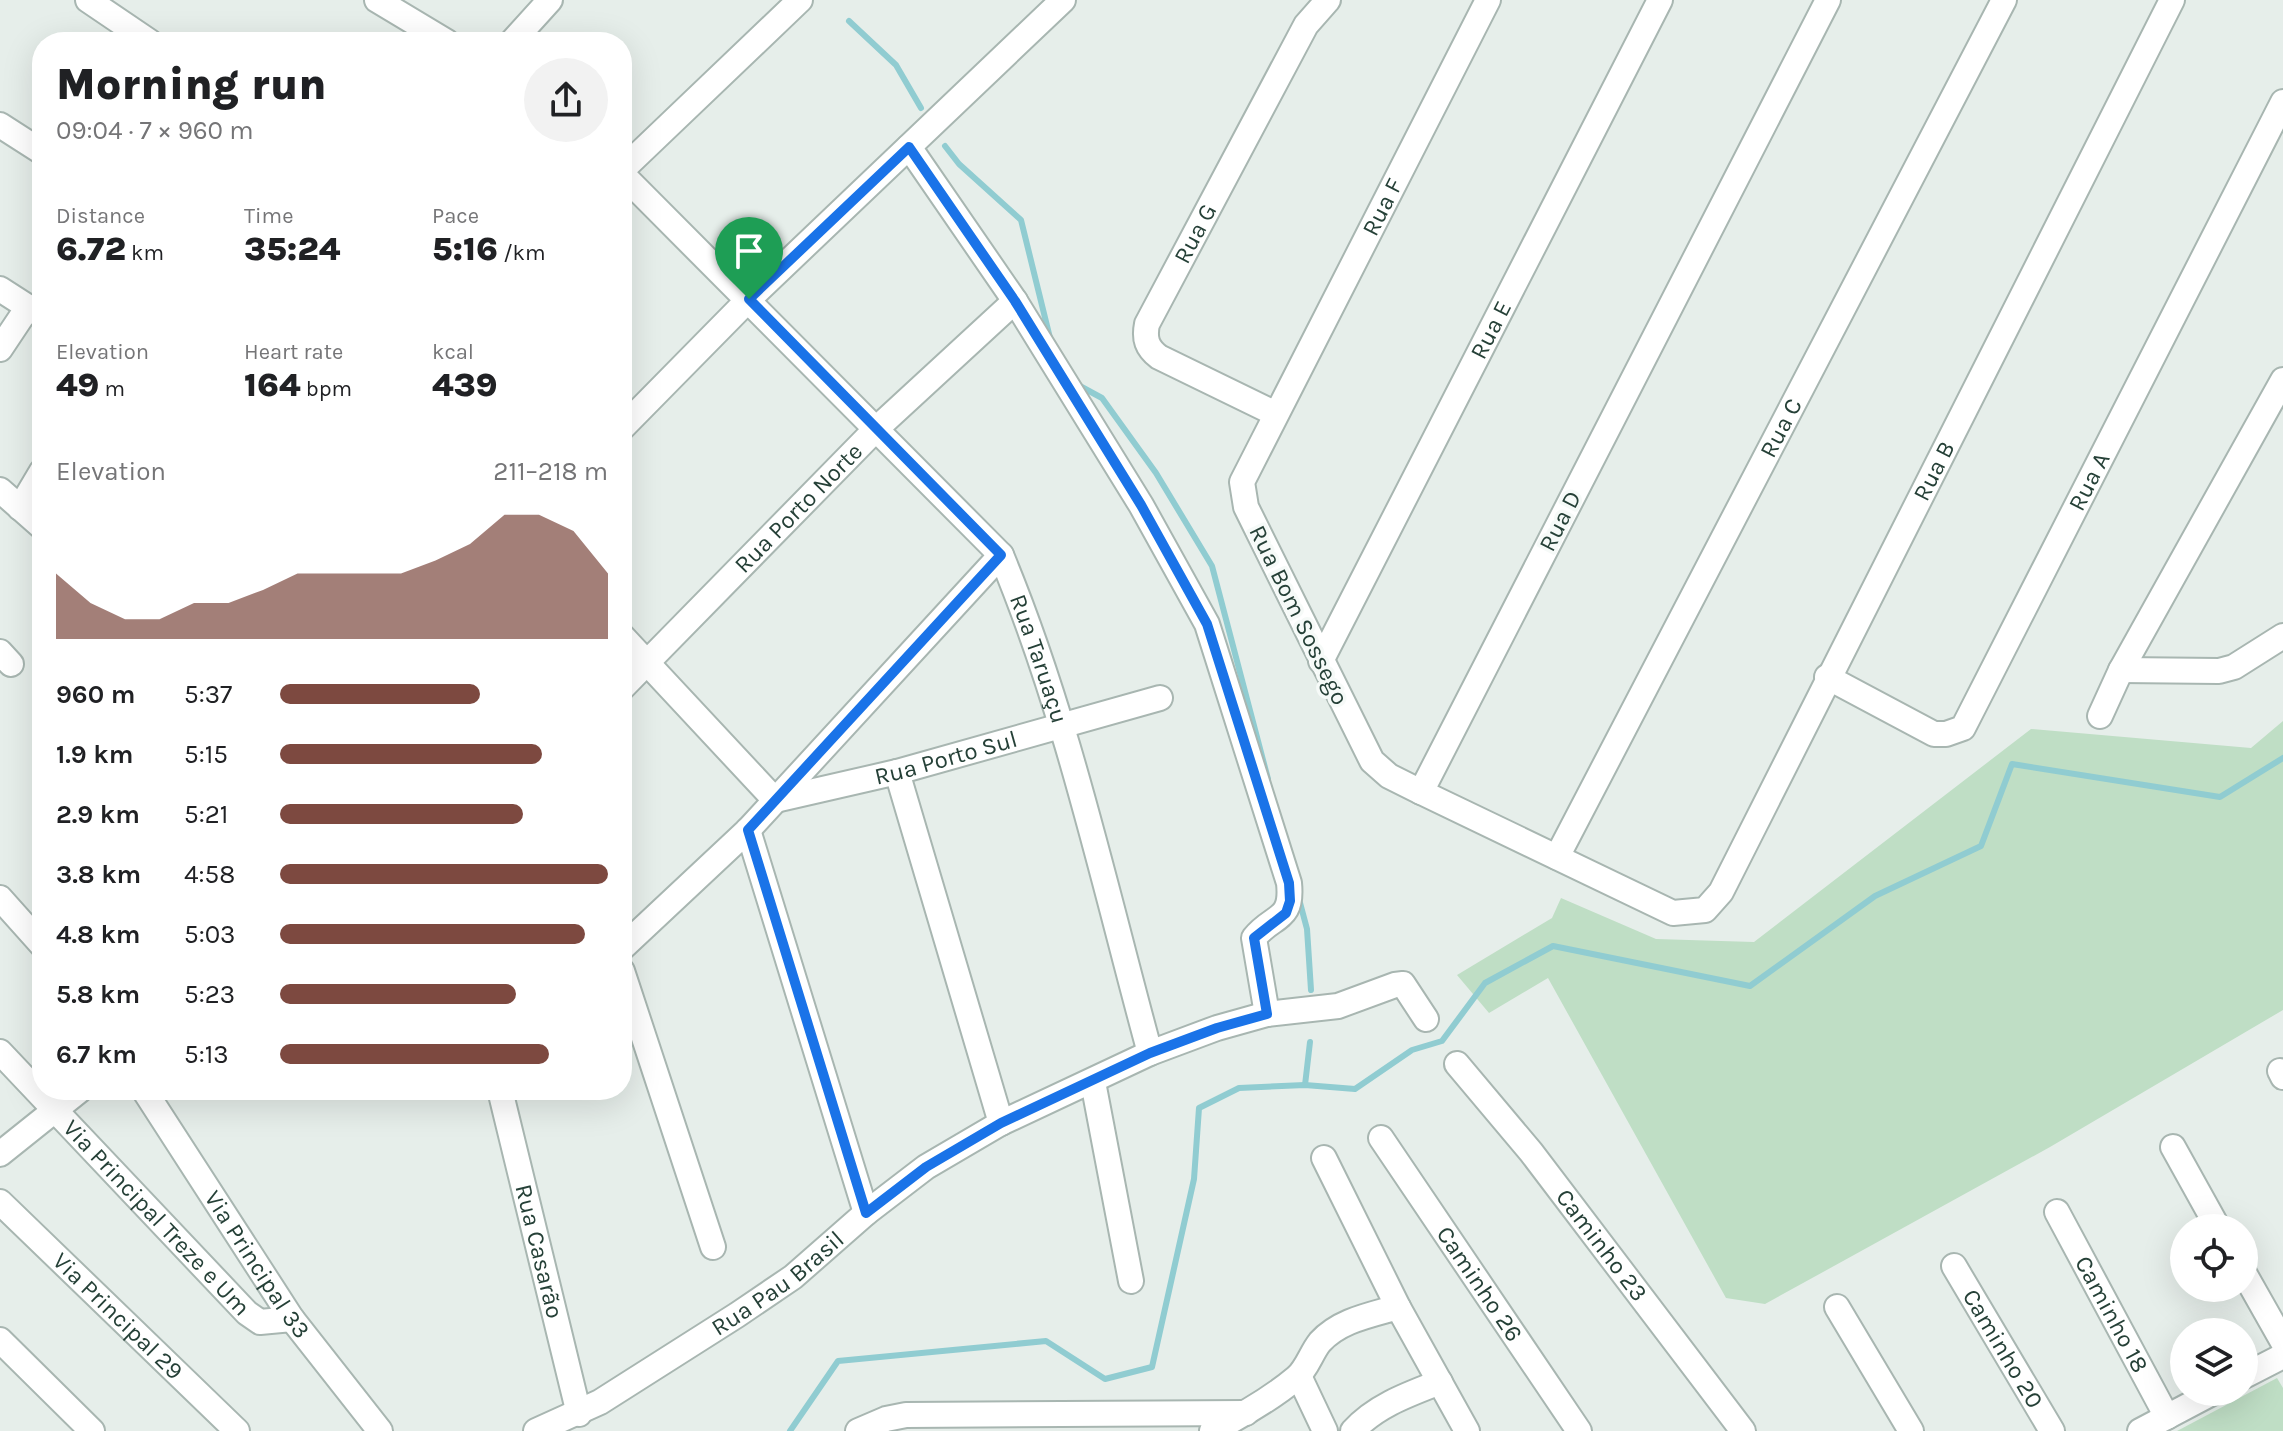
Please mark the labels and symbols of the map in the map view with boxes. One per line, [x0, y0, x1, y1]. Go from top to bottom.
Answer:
street label: Rua F [1356, 174, 1409, 240]
street label: Rua G [1168, 199, 1222, 268]
pin [715, 217, 783, 299]
street label: Rua E [1464, 296, 1517, 364]
street label: Rua C [1754, 394, 1808, 462]
street label: Rua Porto Norte [729, 437, 868, 579]
street label: Rua B [1907, 437, 1961, 505]
street label: Rua A [2062, 447, 2116, 516]
street label: Rua D [1533, 486, 1587, 556]
street label: Rua Bom Sossego [1243, 521, 1355, 709]
street label: Rua Taruaçu [1004, 590, 1074, 727]
street label: Rua Porto Sul [872, 725, 1020, 791]
street label: Via Principal Treze e Um [57, 1114, 256, 1321]
street label: Rua Casarão [509, 1181, 569, 1321]
street label: Caminho 23 [1550, 1184, 1653, 1307]
street label: Via Principal 33 [199, 1185, 316, 1344]
street label: Caminho 26 [1431, 1221, 1528, 1347]
street label: Rua Pau Brasil [706, 1225, 850, 1342]
street label: Via Principal 29 [47, 1247, 189, 1385]
street label: Caminho 18 [2069, 1251, 2154, 1377]
street label: Caminho 20 [1957, 1284, 2049, 1413]

